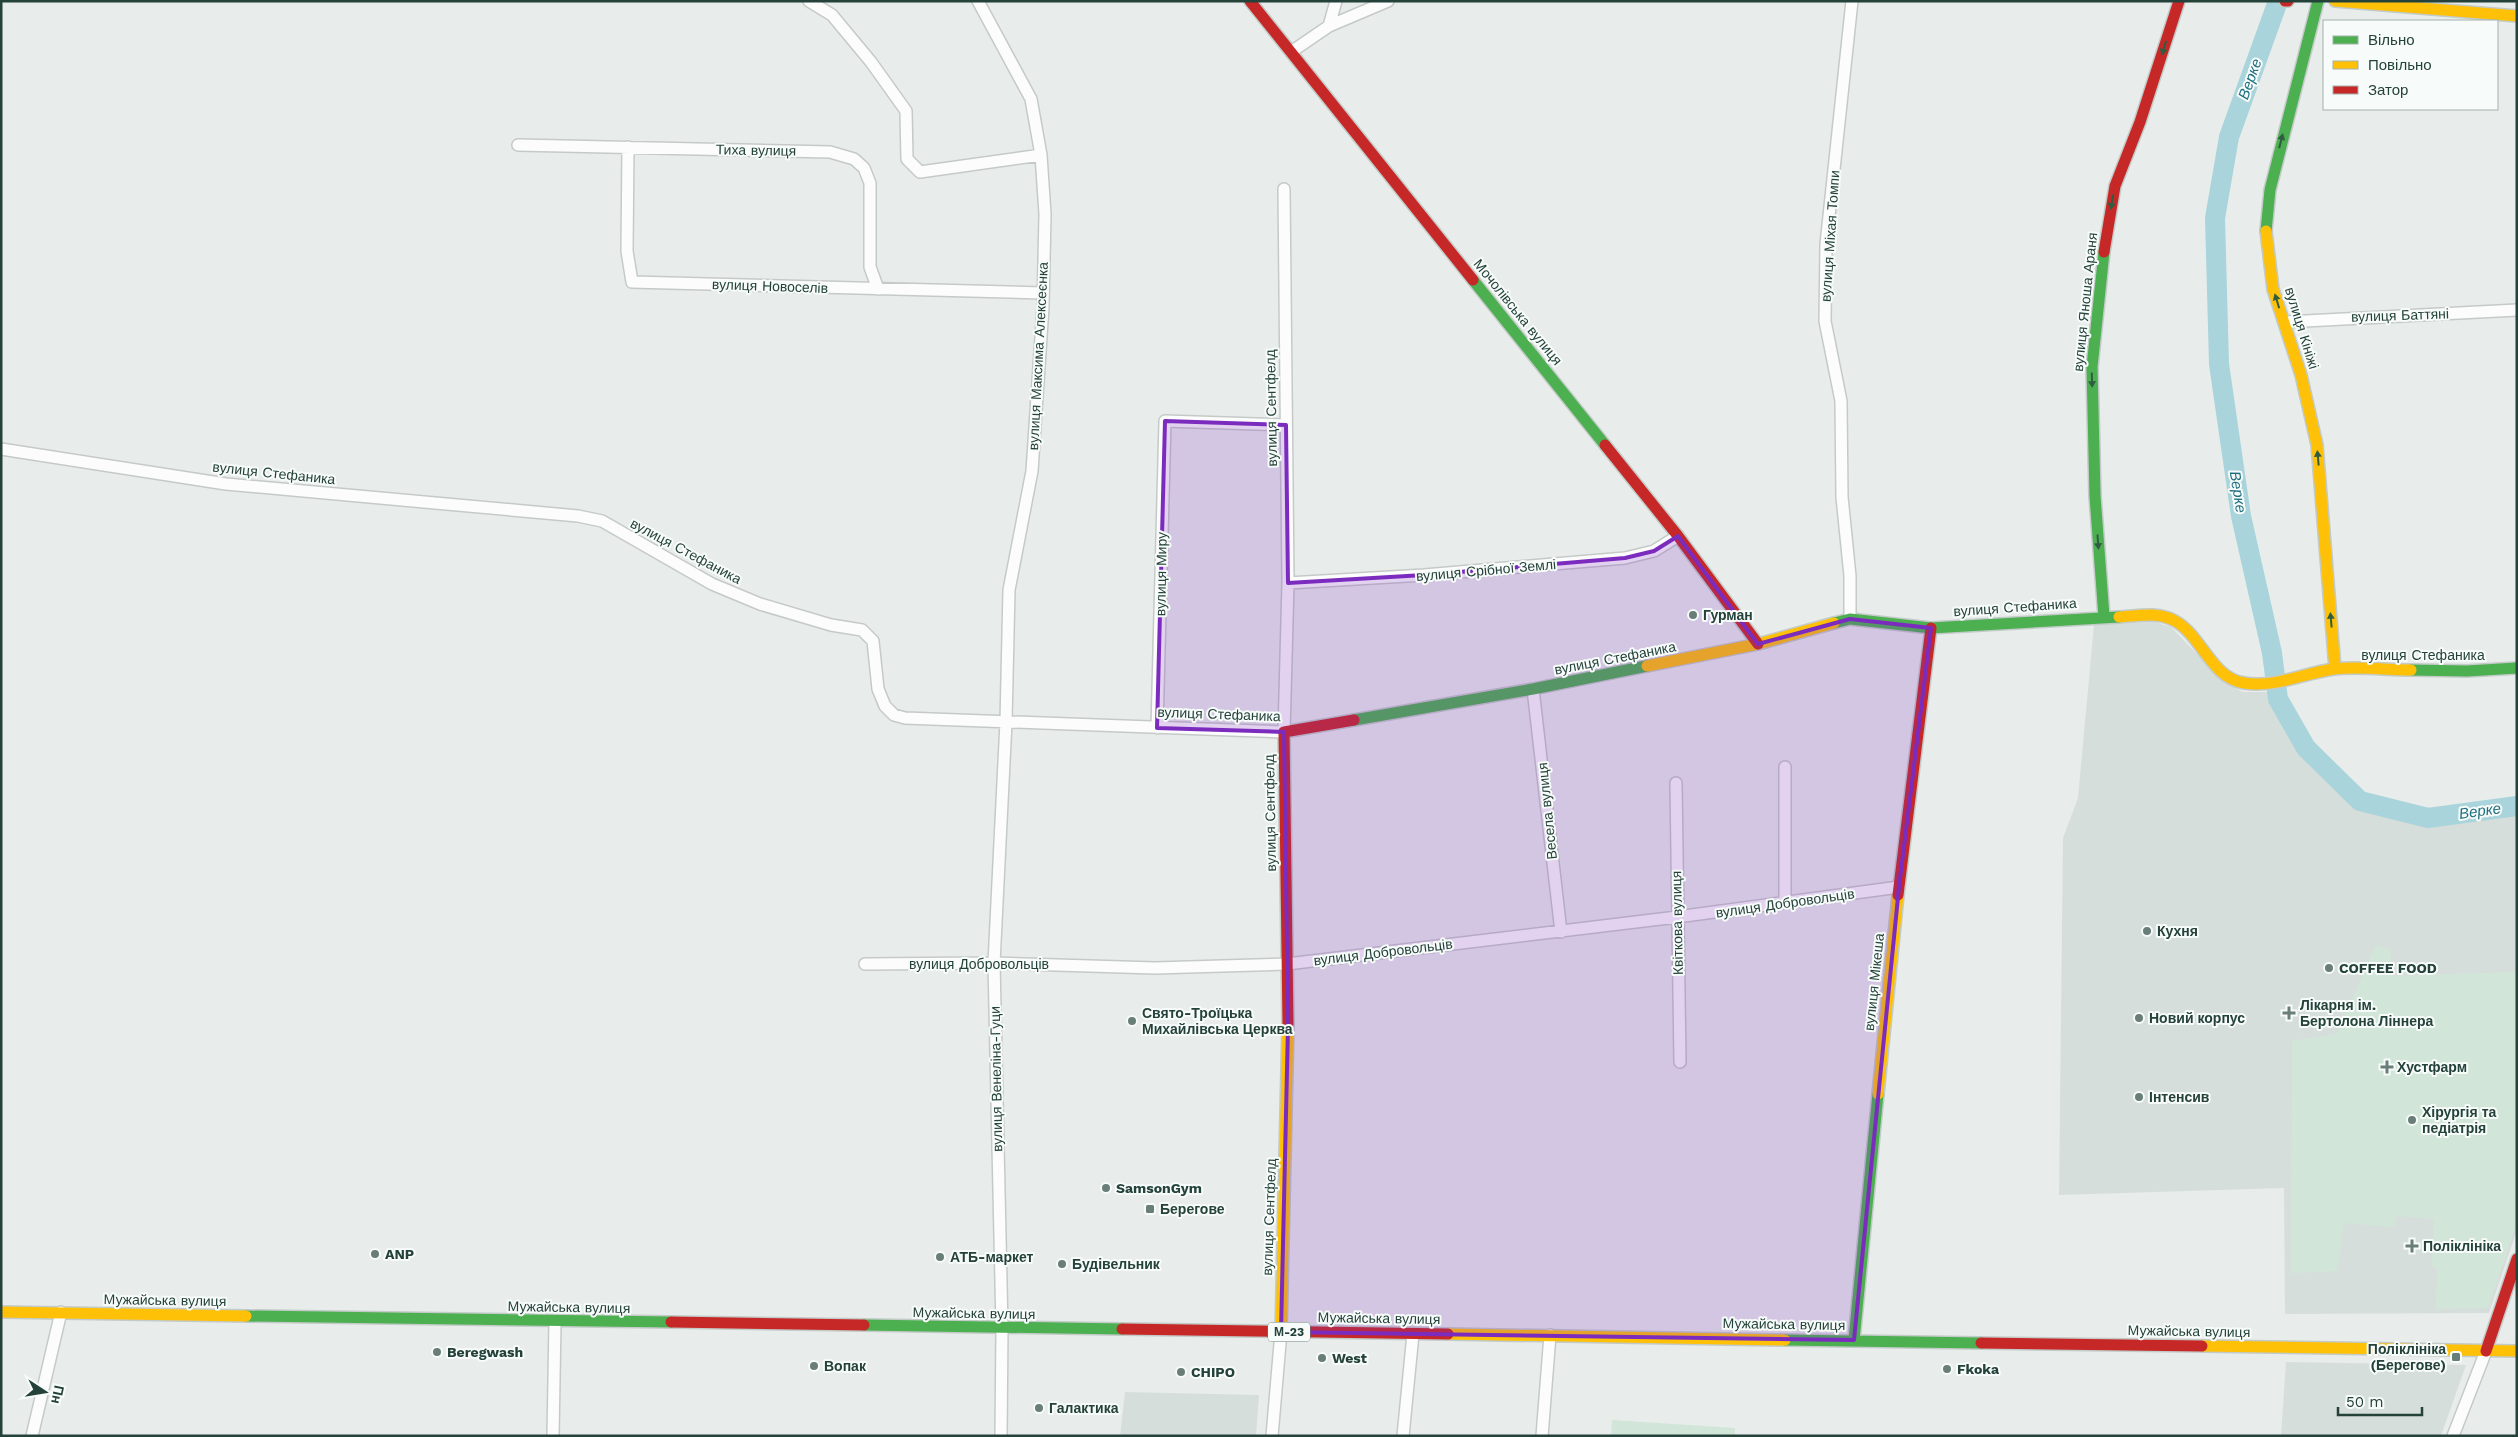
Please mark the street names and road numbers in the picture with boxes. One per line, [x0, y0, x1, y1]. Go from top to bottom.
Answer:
street label: Тиха вулиця [716, 141, 796, 159]
street label: вулиця Міхая Томпи [1817, 169, 1843, 303]
street label: вулиця Яноша Араня [2070, 232, 2100, 372]
street label: Мочолівська вулиця [1470, 256, 1566, 368]
street label: вулиця Максима Алексеєнка [1025, 261, 1051, 451]
street label: вулиця Новоселів [712, 276, 828, 296]
street label: вулиця Кініжі [2282, 285, 2322, 371]
street label: вулиця Баттяні [2351, 305, 2449, 325]
street label: вулиця Сентфелд [1262, 349, 1280, 467]
street label: вулиця Стефаника [212, 459, 336, 487]
street label: вулиця Стефаника [628, 515, 744, 587]
street label: вулиця Миру [1152, 532, 1170, 616]
street label: вулиця Срібної Землі [1415, 556, 1557, 584]
street label: вулиця Стефаника [1953, 595, 2077, 619]
street label: вулиця Стефаника [1553, 638, 1677, 678]
street label: вулиця Стефаника [2361, 647, 2485, 663]
street label: вулиця Стефаника [1157, 704, 1281, 724]
street label: вулиця Сентфелд [1261, 754, 1279, 872]
street label: Весела вулиця [1534, 762, 1560, 860]
street label: Квіткова вулиця [1668, 871, 1686, 975]
street label: вулиця Добровольців [1715, 885, 1855, 921]
street label: вулиця Мікеша [1861, 932, 1887, 1032]
street label: вулиця Добровольців [1313, 936, 1453, 968]
street label: вулиця Добровольців [909, 956, 1049, 972]
street label: вулиця Венеліна-Гуци [987, 1006, 1005, 1152]
street label: вулиця Сентфелд [1259, 1158, 1279, 1276]
street label: Мужайська вулиця [104, 1291, 226, 1309]
street label: Мужайська вулиця [508, 1298, 630, 1316]
street label: Мужайська вулиця [913, 1304, 1035, 1322]
street label: Мужайська вулиця [1318, 1309, 1440, 1327]
street label: Мужайська вулиця [1723, 1315, 1845, 1333]
road number: М-23 [1268, 1322, 1310, 1341]
street label: Мужайська вулиця [2128, 1322, 2250, 1340]

